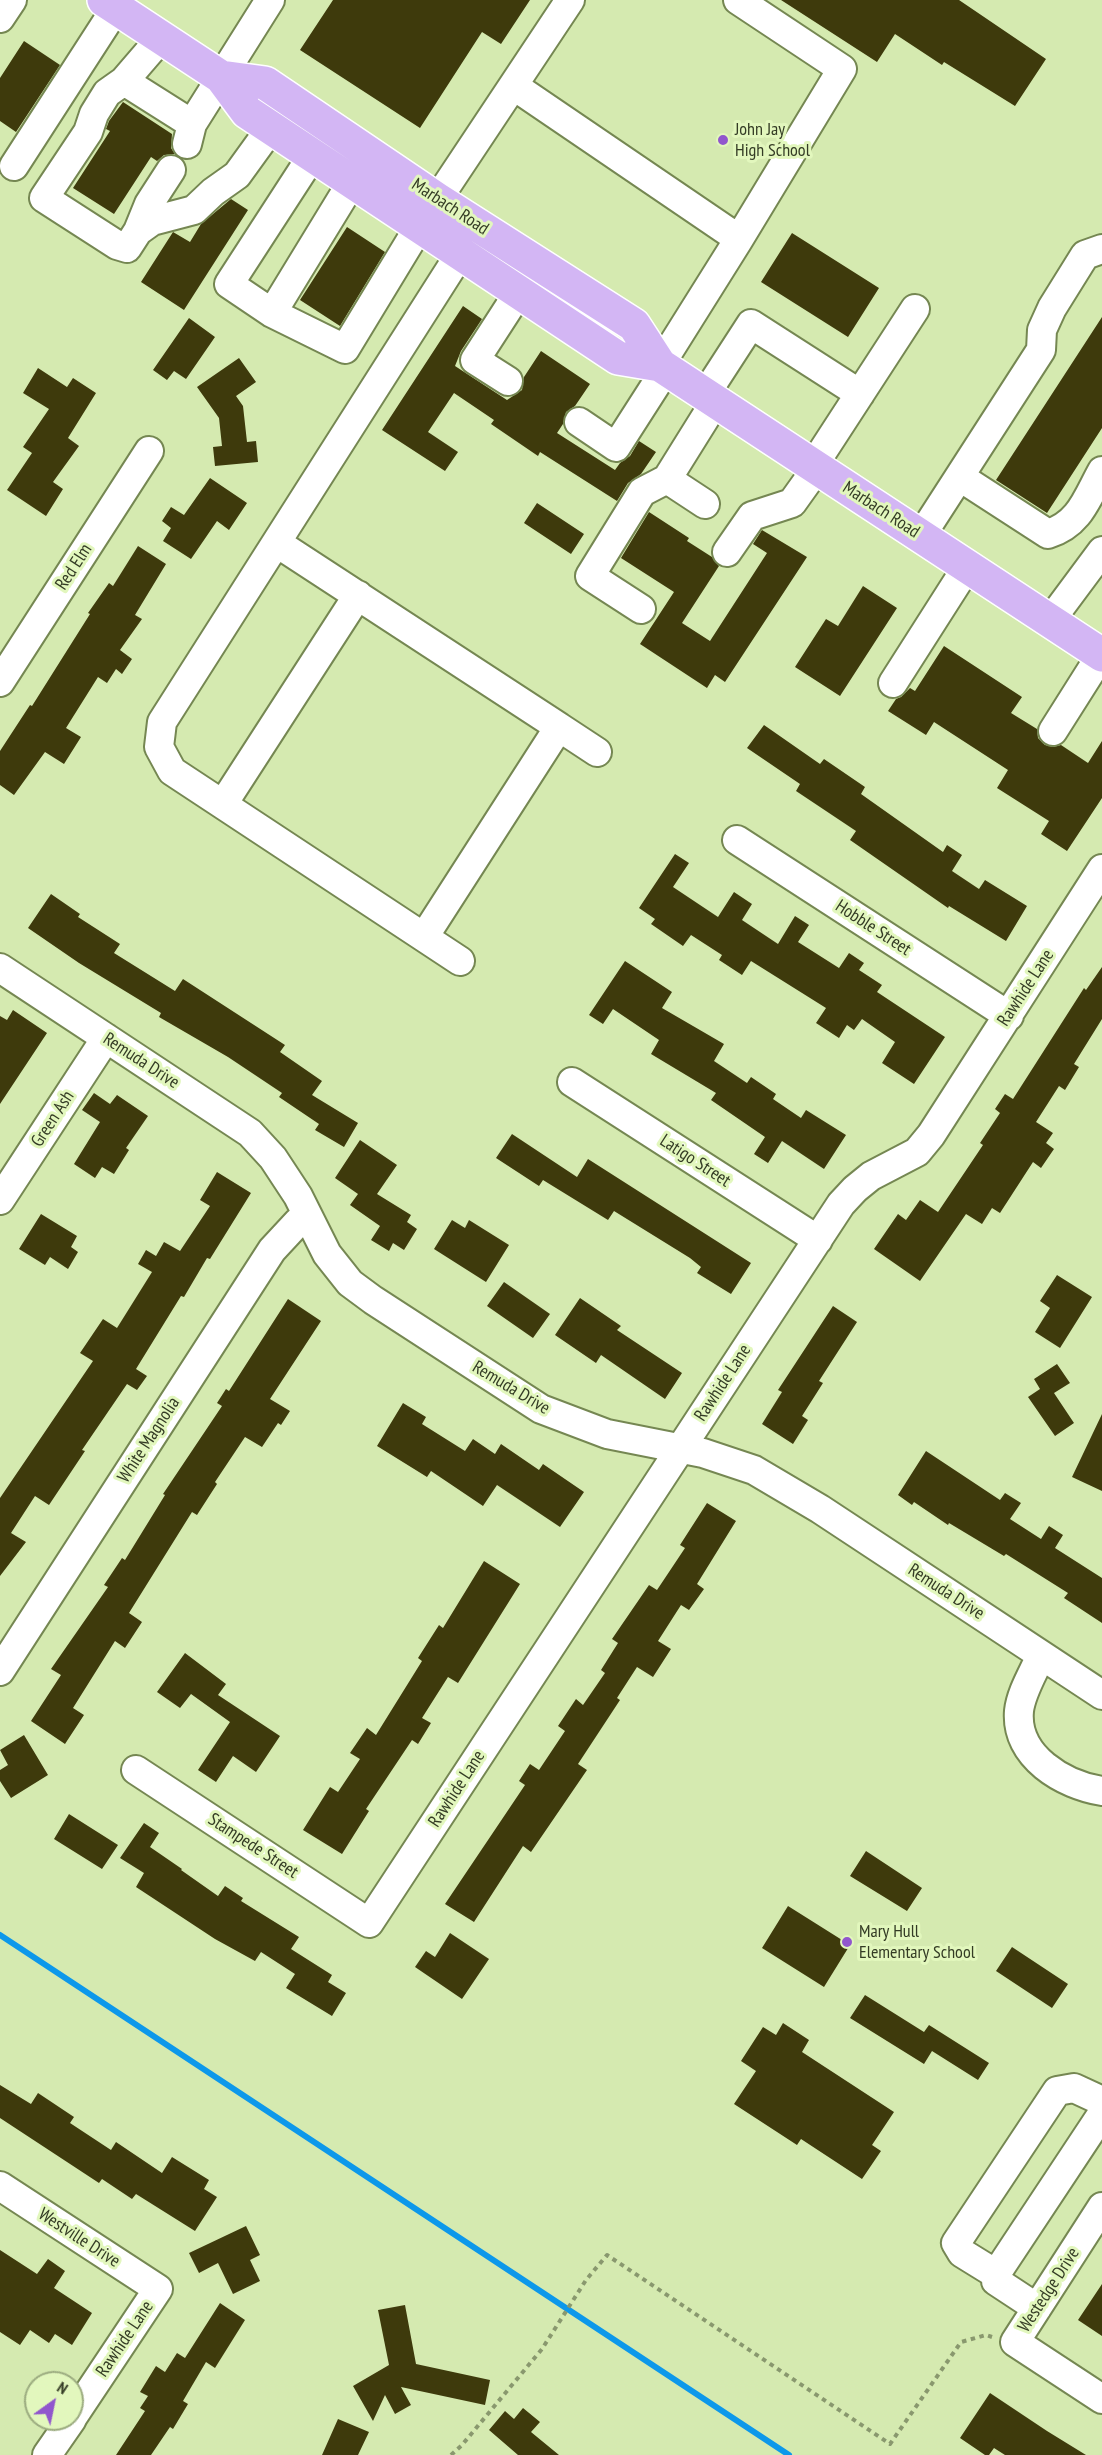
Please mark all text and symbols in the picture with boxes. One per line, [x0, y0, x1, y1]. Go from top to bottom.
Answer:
place label: John Jay High School [735, 119, 810, 162]
marker: John Jay High School [716, 133, 730, 147]
street label: Marbach Road [407, 174, 493, 240]
street label: Marbach Road [838, 477, 924, 543]
street label: Red Elm [51, 540, 97, 594]
street label: Hobble Street [831, 896, 915, 960]
street label: Rawhide Lane [993, 946, 1059, 1030]
street label: Remuda Drive [99, 1028, 183, 1094]
street label: Green Ash [27, 1087, 79, 1151]
street label: Latigo Street [656, 1130, 734, 1192]
street label: Rawhide Lane [690, 1341, 756, 1425]
street label: Remuda Drive [468, 1356, 554, 1420]
street label: White Magnolia [113, 1393, 185, 1487]
street label: Remuda Drive [904, 1559, 988, 1625]
street label: Rawhide Lane [424, 1747, 490, 1831]
street label: Stampede Street [204, 1809, 302, 1883]
place label: Mary Hull Elementary School [859, 1921, 975, 1964]
marker: Mary Hull Elementary School [840, 1935, 854, 1949]
street label: Westville Drive [34, 2204, 124, 2272]
street label: Westedge Drive [1014, 2244, 1084, 2336]
street label: Rawhide Lane [92, 2297, 158, 2381]
north arrow [24, 2371, 84, 2431]
text: N [54, 2377, 72, 2398]

